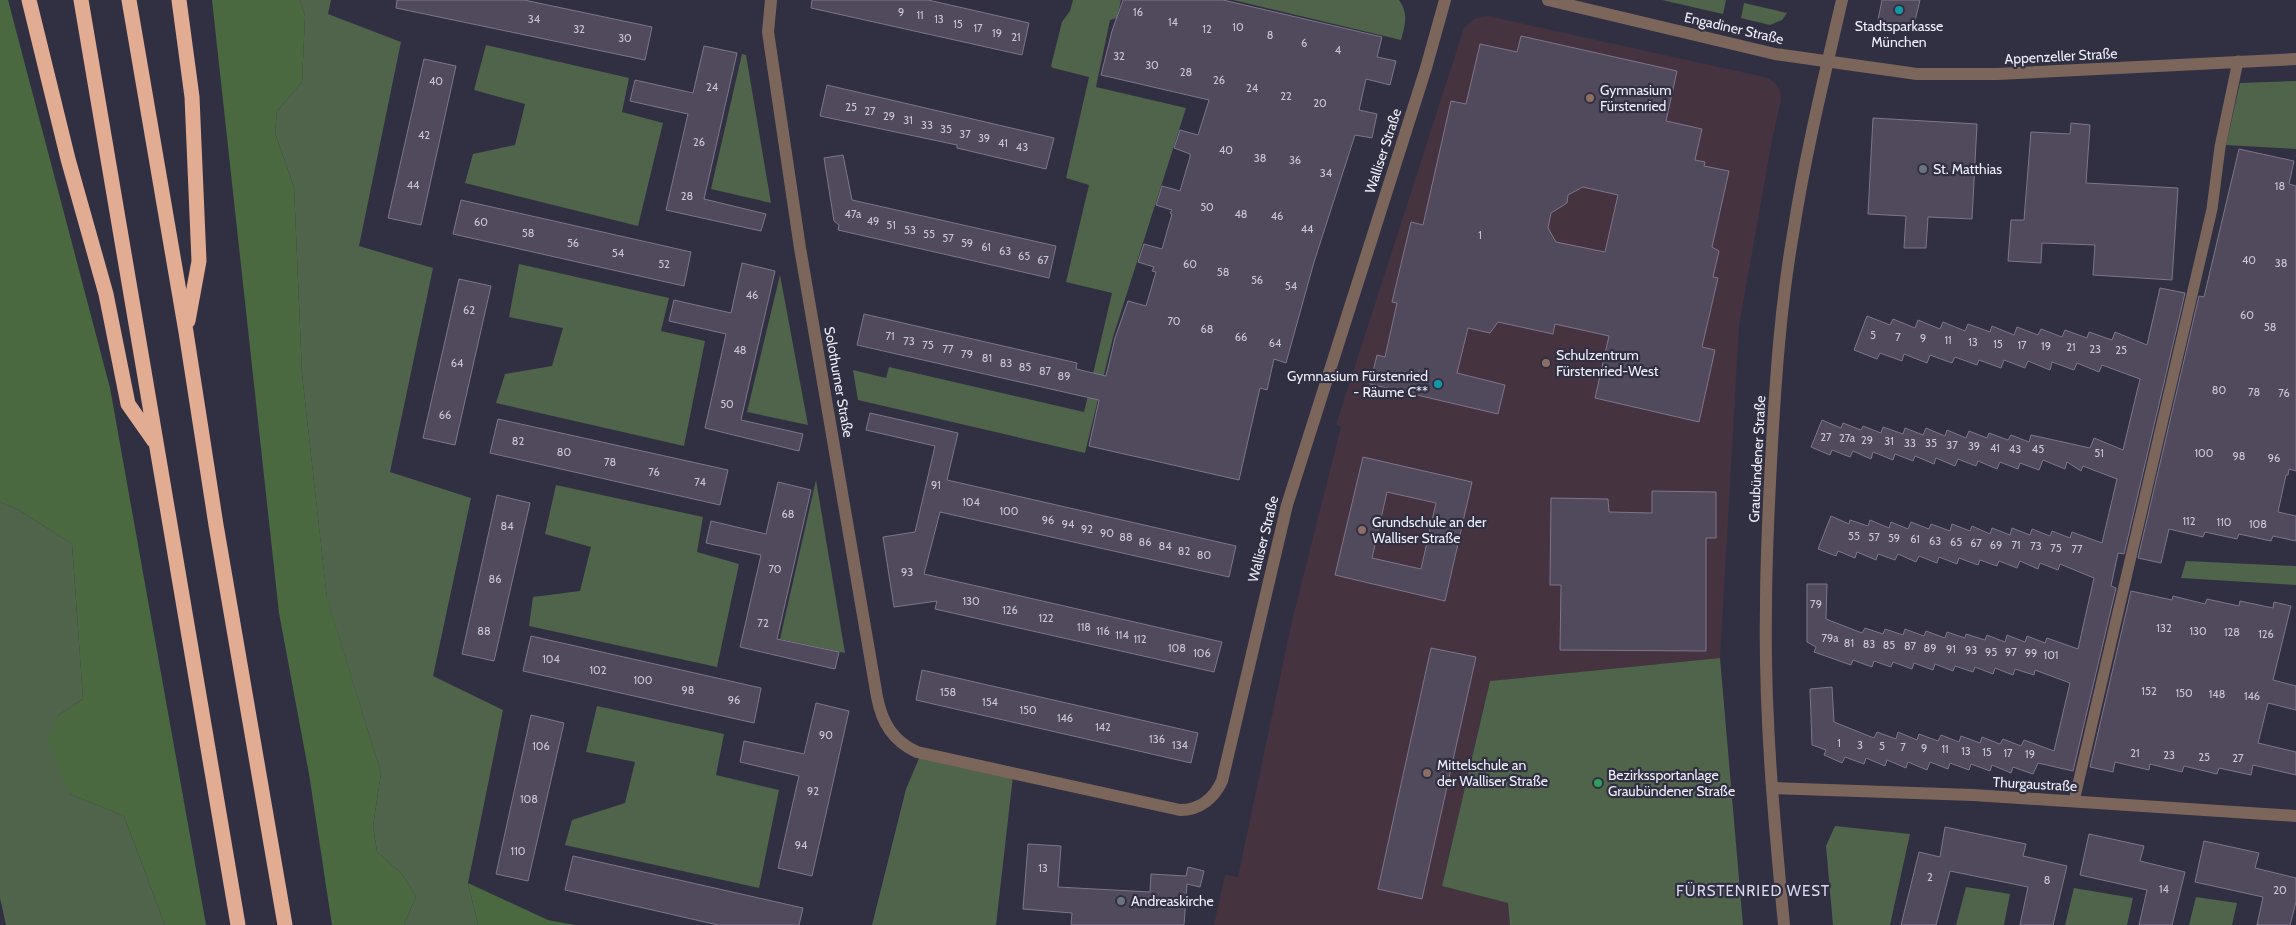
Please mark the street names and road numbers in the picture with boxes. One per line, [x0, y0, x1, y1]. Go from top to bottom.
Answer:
street label: Engadiner Straße [1683, 8, 1785, 48]
street label: Appenzeller Straße [2004, 44, 2118, 68]
street label: Walliser Straße [1361, 106, 1405, 196]
street label: Solothurner Straße [820, 325, 858, 439]
street label: Graubündener Straße [1745, 395, 1769, 523]
street label: Walliser Straße [1244, 494, 1282, 584]
street label: Thurgaustraße [1992, 773, 2078, 795]

